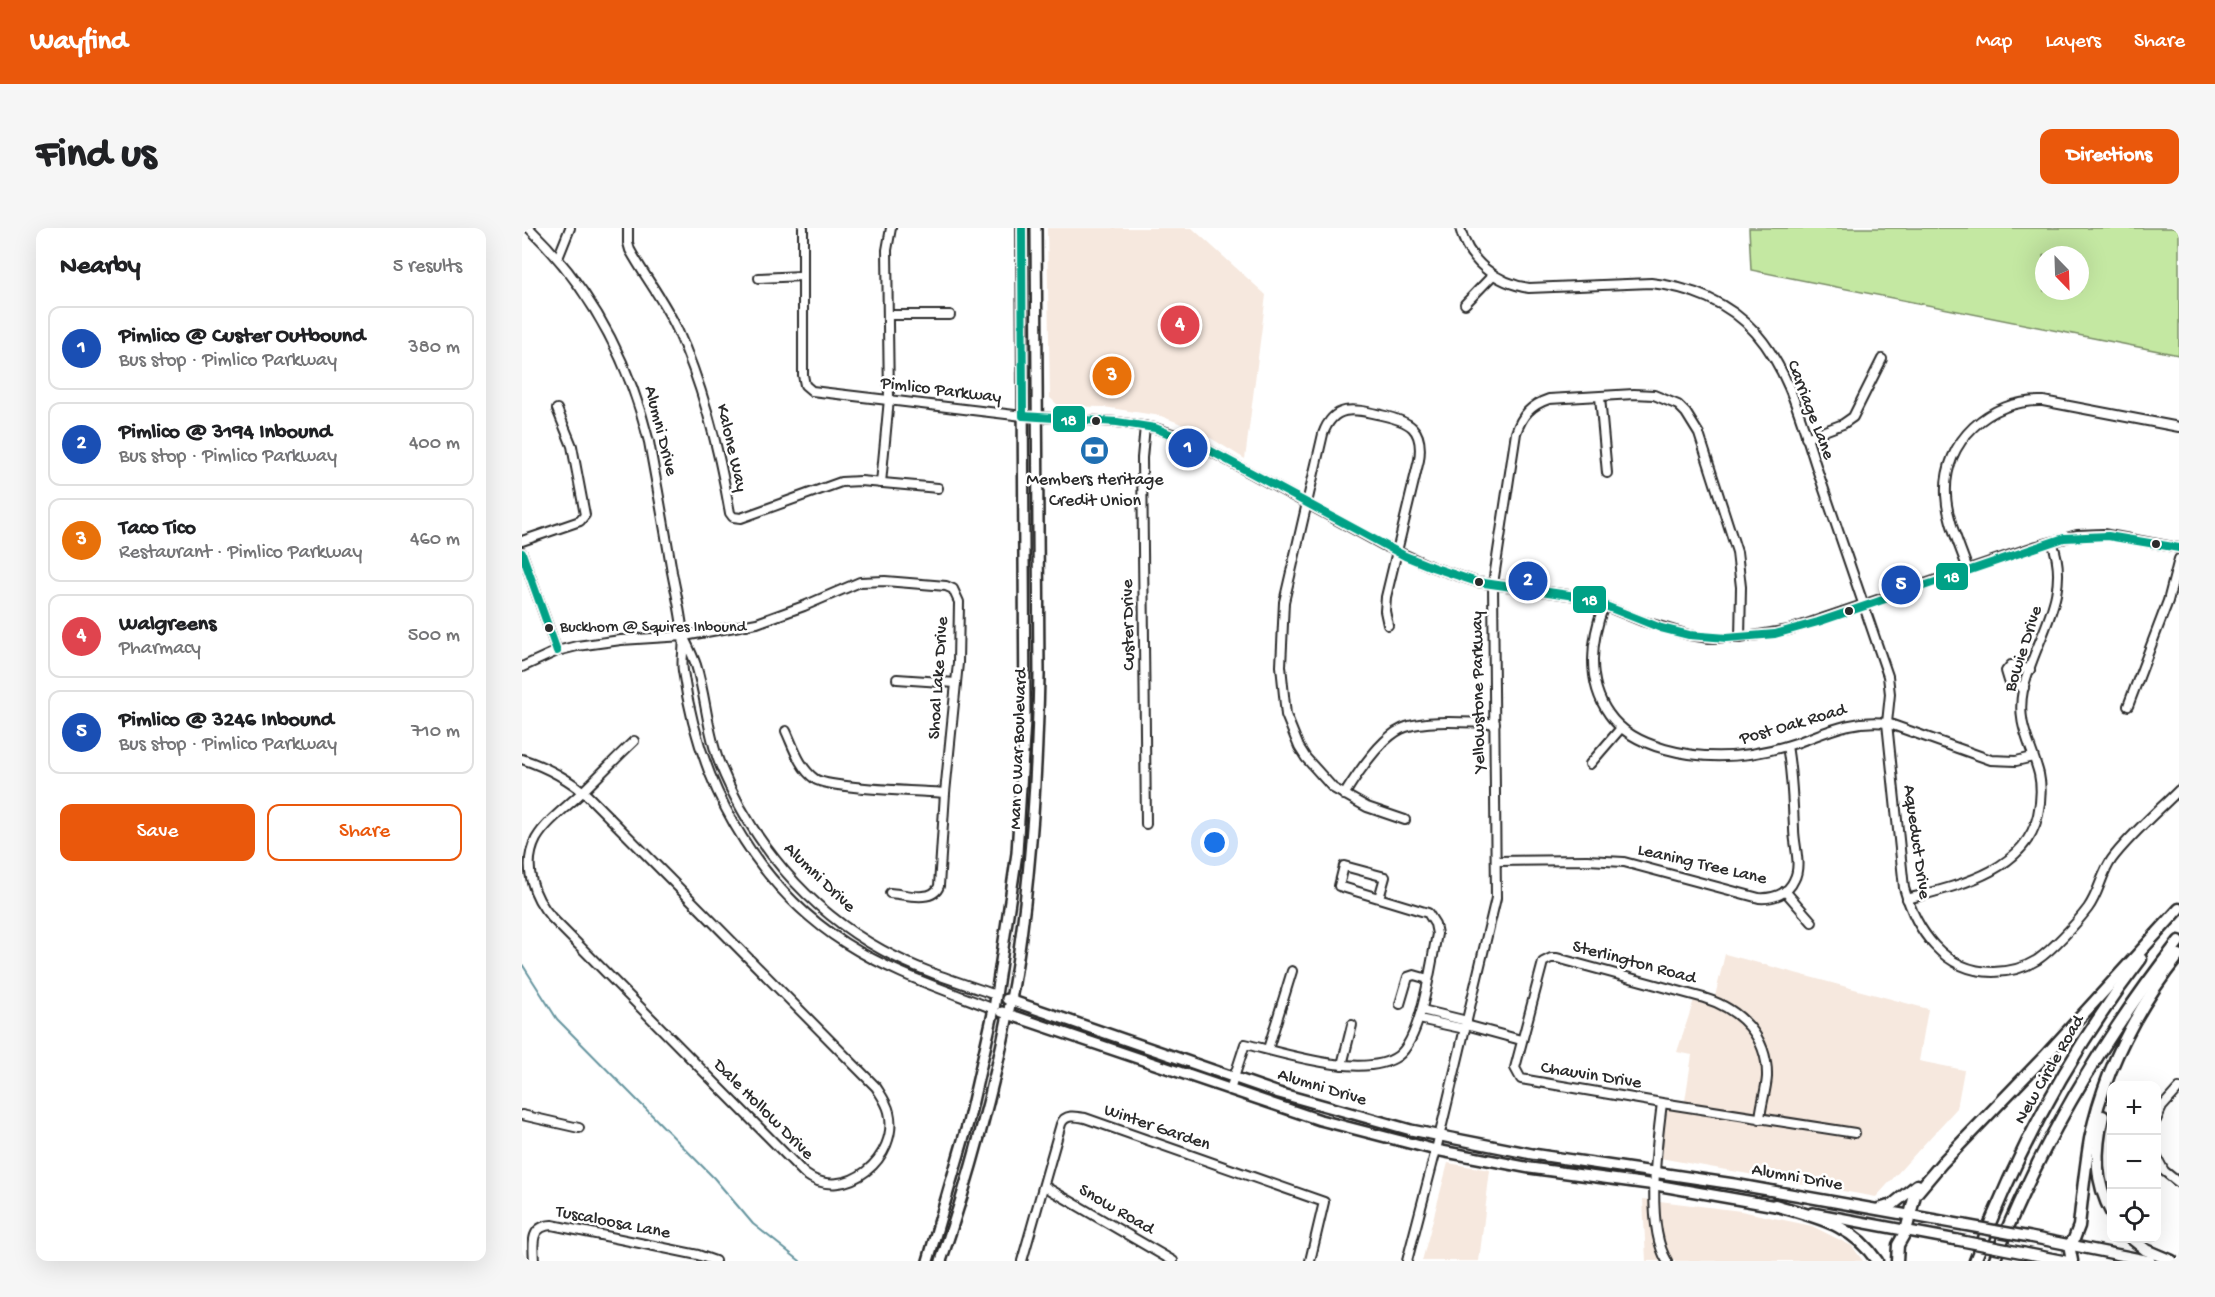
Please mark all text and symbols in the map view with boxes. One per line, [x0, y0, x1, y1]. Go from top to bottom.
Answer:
text: Wayfind [30, 26, 127, 59]
text: Map [1976, 30, 2012, 55]
text: Layers [2045, 30, 2101, 55]
text: Share [2134, 30, 2185, 55]
button: Directions [2040, 129, 2179, 184]
text: Find us [36, 132, 156, 181]
north arrow [2035, 246, 2089, 300]
text: Nearby [60, 252, 141, 283]
text: 5 results [393, 256, 462, 279]
pin: 4 [1160, 302, 1200, 348]
text: Pimlico @ Custer Outbound [119, 324, 365, 350]
text: 1 [77, 337, 86, 360]
text: 380 m [408, 337, 460, 360]
text: Bus stop · Pimlico Parkway [119, 350, 337, 373]
pin: 3 [1092, 354, 1132, 398]
street label: Carriage Lane [1781, 357, 1839, 463]
street label: Pimlico Parkway [879, 373, 1003, 409]
street label: Alumni Drive [639, 384, 681, 479]
street label: Kalone Way [711, 402, 751, 494]
line badge: 18 [1052, 405, 1086, 433]
text: 18 [1060, 413, 1077, 432]
unlabelled marker [1090, 415, 1102, 427]
text: Pimlico @ 3194 Inbound [119, 420, 332, 446]
pin: 1 [1168, 426, 1208, 470]
text: 2 [77, 433, 86, 456]
text: 400 m [409, 433, 460, 456]
bank icon: Members Heritage Credit Union [1079, 435, 1111, 467]
text: Bus stop · Pimlico Parkway [119, 446, 337, 469]
place label: Members Heritage Credit Union [1026, 470, 1164, 512]
text: Taco Tico [119, 516, 196, 542]
text: 3 [76, 529, 87, 552]
text: 460 m [410, 529, 460, 552]
unlabelled marker [2150, 538, 2162, 550]
text: Restaurant · Pimlico Parkway [119, 542, 362, 565]
pin: 2 [1508, 558, 1548, 604]
pin: 5 [1882, 562, 1920, 608]
line badge: 18 [1935, 562, 1969, 591]
text: 18 [1943, 570, 1960, 589]
unlabelled marker [1473, 576, 1485, 588]
street label: Custer Drive [1118, 578, 1140, 671]
line badge: 18 [1572, 585, 1607, 614]
text: 18 [1581, 593, 1598, 612]
street label: Bowie Drive [2000, 603, 2048, 696]
unlabelled marker [1843, 605, 1855, 617]
street label: Yellowstone Parkway [1467, 611, 1491, 775]
text: Walgreens [119, 612, 216, 638]
street label: Shoal Lake Drive [924, 615, 954, 740]
place label: Buckhorn @ Squires Inbound [559, 619, 748, 638]
marker: Buckhorn @ Squires Inbound [543, 622, 555, 634]
text: 4 [77, 625, 86, 648]
text: 500 m [408, 625, 460, 648]
text: Pharmacy [119, 638, 201, 661]
street label: Man O War Boulevard [1006, 667, 1032, 830]
street label: Post Oak Road [1736, 699, 1850, 751]
text: Pimlico @ 3246 Inbound [119, 708, 334, 734]
text: 5 [76, 721, 87, 744]
text: 710 m [411, 721, 460, 744]
text: Bus stop · Pimlico Parkway [119, 734, 337, 757]
street label: Aqueduct Drive [1898, 784, 1935, 901]
button: Save [60, 804, 255, 861]
button: Share [267, 804, 462, 861]
your location [1200, 828, 1229, 857]
street label: Alumni Drive [779, 839, 860, 918]
street label: Leaning Tree Lane [1635, 840, 1769, 890]
street label: Sterlington Road [1570, 936, 1699, 990]
street label: New Circle Road [2010, 1011, 2090, 1128]
street label: Dale Hollow Drive [708, 1055, 818, 1165]
street label: Chauvin Drive [1539, 1058, 1644, 1094]
street label: Alumni Drive [1275, 1065, 1370, 1112]
map controls [2107, 1081, 2161, 1243]
button: + [2107, 1081, 2161, 1135]
street label: Winter Garden [1101, 1100, 1213, 1156]
button: − [2107, 1135, 2161, 1189]
street label: Alumni Drive [1750, 1160, 1845, 1196]
street label: Snow Road [1074, 1180, 1159, 1241]
button: locate [2107, 1189, 2161, 1243]
street label: Tuscaloosa Lane [553, 1201, 673, 1245]

